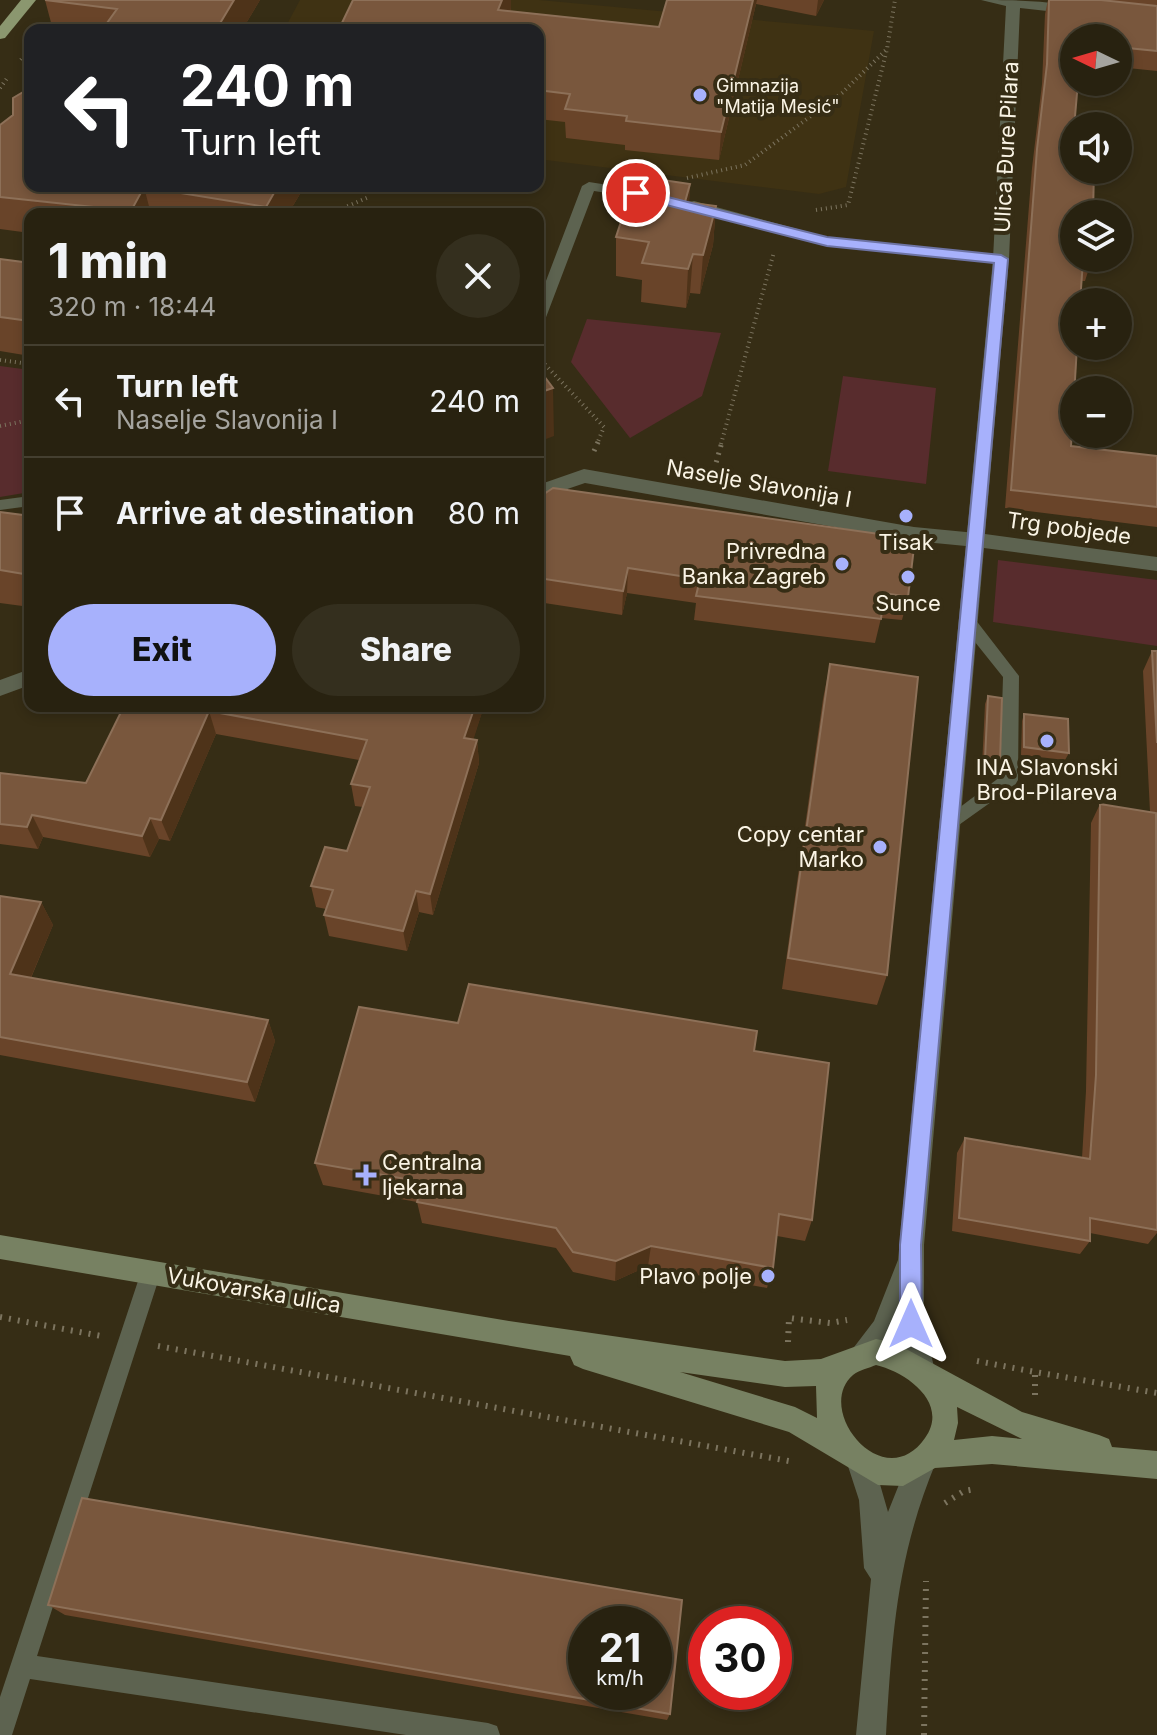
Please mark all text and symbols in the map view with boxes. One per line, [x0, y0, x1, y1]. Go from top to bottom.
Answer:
north arrow [1060, 24, 1132, 96]
map controls [1060, 24, 1132, 448]
text: 240 m [180, 52, 354, 120]
icon: left [48, 56, 152, 160]
street label: Ulica Đure Pilara [989, 60, 1023, 234]
place label: Gimnazija "Matija Mesić" [716, 75, 840, 117]
marker: Gimnazija "Matija Mesić" [691, 86, 709, 104]
button: sound [1060, 112, 1132, 184]
text: Turn left [180, 120, 321, 164]
pin [602, 159, 670, 227]
icon: arrive [614, 171, 658, 215]
button: layers [1060, 200, 1132, 272]
text: 1 min [48, 231, 168, 290]
button: close [436, 234, 520, 318]
button: + [1060, 288, 1132, 360]
text: 320 m · 18:44 [48, 291, 216, 322]
text: Turn left [116, 368, 238, 404]
button: − [1060, 376, 1132, 448]
icon: left [48, 379, 92, 423]
text: 240 m [429, 383, 520, 419]
text: Naselje Slavonija I [116, 404, 338, 435]
street label: Naselje Slavonija I [664, 454, 854, 512]
icon: arrive [48, 491, 92, 535]
text: Arrive at destination [116, 495, 414, 531]
text: 80 m [448, 495, 520, 531]
street label: Trg pobjede [1005, 506, 1133, 550]
marker: Tisak [897, 507, 915, 525]
place label: Tisak [878, 529, 934, 555]
place label: Privredna Banka Zagreb [682, 538, 826, 589]
marker: Privredna Banka Zagreb [833, 555, 851, 573]
marker: Sunce [899, 568, 917, 586]
place label: Sunce [875, 590, 941, 616]
button: Exit [48, 604, 276, 696]
button: Share [292, 604, 520, 696]
marker: INA Slavonski Brod-Pilareva [1038, 732, 1056, 750]
place label: INA Slavonski Brod-Pilareva [976, 754, 1118, 805]
place label: Copy centar Marko [737, 821, 864, 872]
marker: Copy centar Marko [871, 838, 889, 856]
place label: Centralna ljekarna [382, 1149, 482, 1200]
marker: Centralna ljekarna [357, 1166, 375, 1184]
street label: Vukovarska ulica [165, 1262, 343, 1318]
place label: Plavo polje [639, 1263, 752, 1289]
marker: Plavo polje [759, 1267, 777, 1285]
position arrow [869, 1282, 953, 1366]
speed limit sign: 30 [688, 1606, 792, 1710]
text: 21 [599, 1623, 641, 1672]
text: km/h [596, 1666, 644, 1690]

